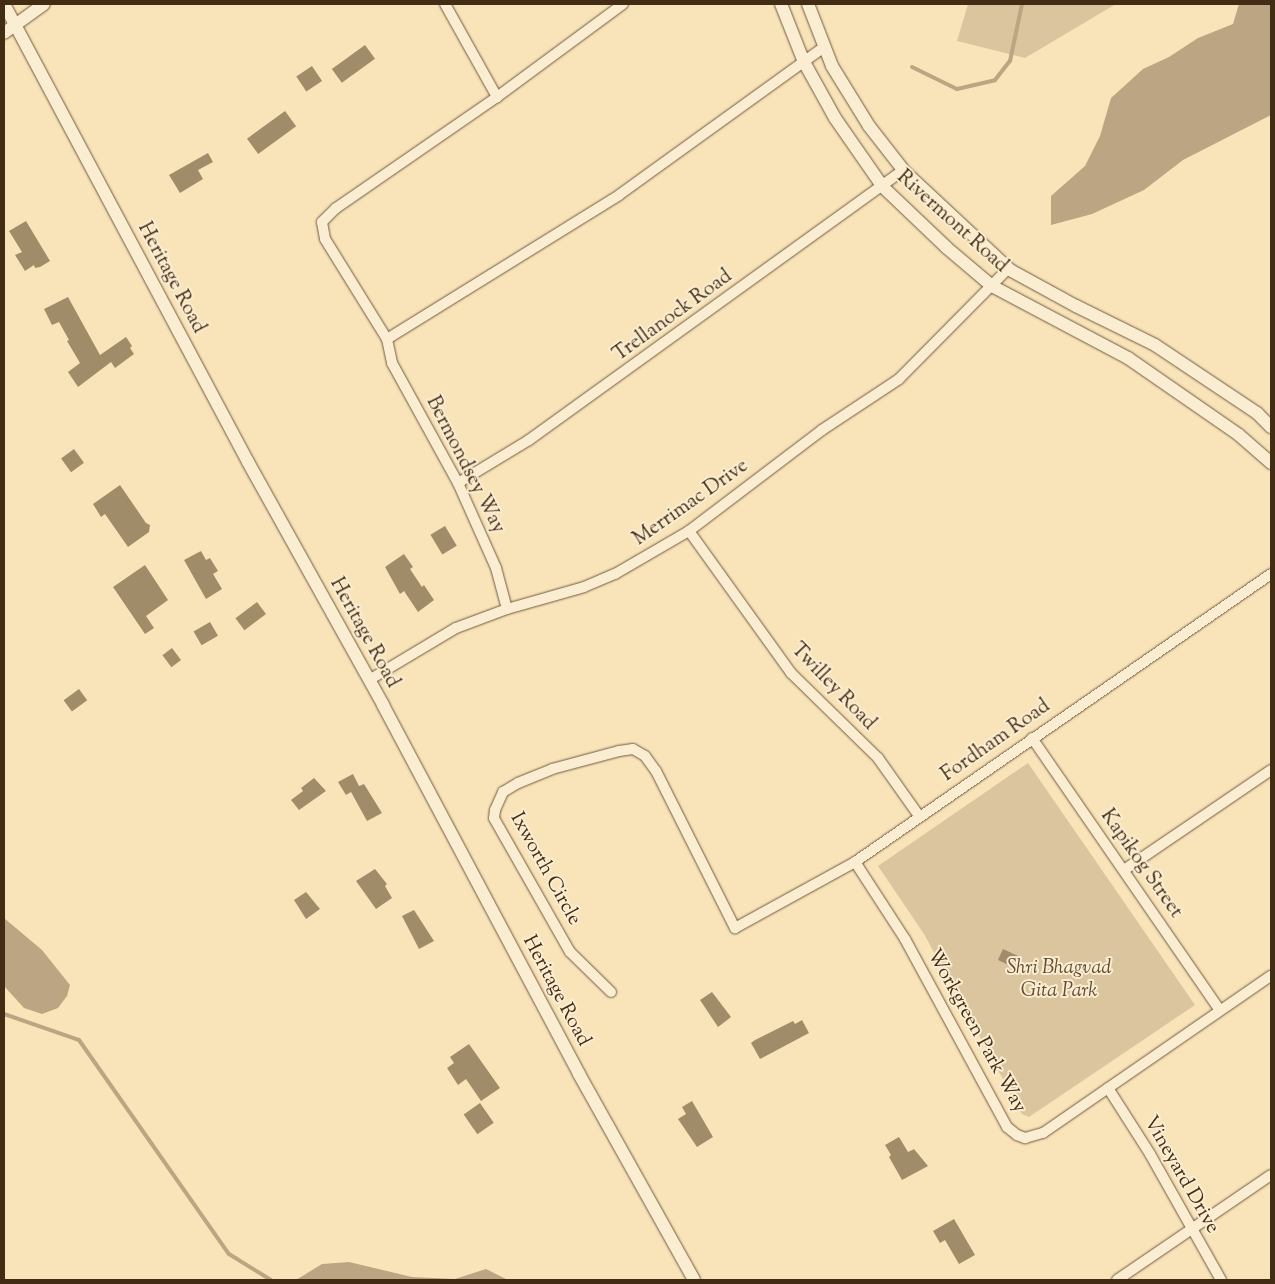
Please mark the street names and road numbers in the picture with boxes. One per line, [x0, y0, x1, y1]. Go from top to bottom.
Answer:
street label: Rivermont Road [891, 166, 1013, 278]
street label: Heritage Road [132, 218, 210, 338]
street label: Trellanock Road [609, 265, 737, 367]
street label: Bermondsey Way [420, 392, 510, 538]
street label: Merrimac Drive [629, 454, 753, 552]
street label: Heritage Road [324, 574, 404, 692]
street label: Twilley Road [785, 638, 881, 736]
street label: Fordham Road [937, 695, 1055, 787]
street label: Kapikog Street [1095, 805, 1187, 923]
street label: Ixworth Circle [504, 808, 586, 930]
street label: Heritage Road [517, 931, 595, 1051]
street label: Workgreen Park Way [921, 945, 1031, 1117]
street label: Vineyard Drive [1138, 1112, 1224, 1238]

